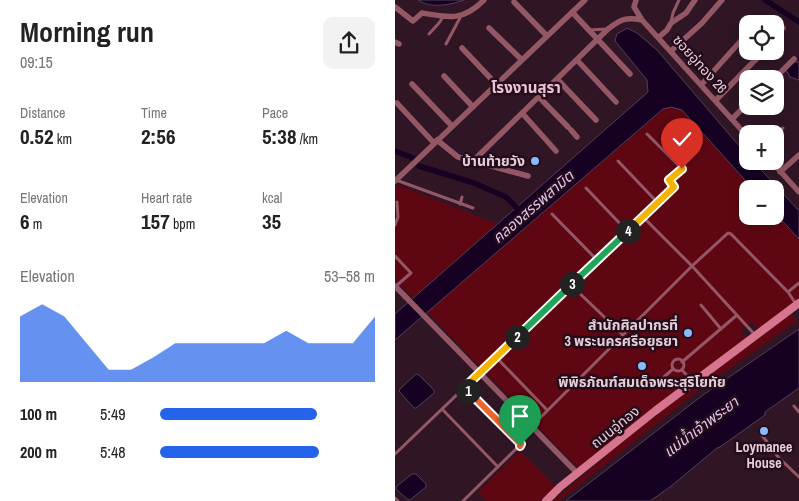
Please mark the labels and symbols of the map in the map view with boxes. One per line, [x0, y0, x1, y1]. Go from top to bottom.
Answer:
street label: ซอยอู่ทอง 26 [669, 31, 731, 97]
district label: โรงงานสุรา [491, 77, 561, 98]
pin [661, 118, 703, 169]
place label: บ้านท้ายวัง [462, 152, 525, 170]
marker: บ้านท้ายวัง [529, 155, 541, 167]
water label: คลองสรรพสามิต [487, 164, 579, 248]
pin: 4 [615, 218, 641, 244]
pin: 3 [559, 272, 585, 296]
place label: สำนักศิลปากรที่ 3 พระนครศรีอยุธยา [565, 315, 678, 350]
pin: 2 [505, 324, 529, 350]
marker: สำนักศิลปากรที่ 3 พระนครศรีอยุธยา [682, 327, 694, 339]
marker: พิพิธภัณฑ์สมเด็จพระสุริโยทัย [636, 360, 648, 372]
place label: พิพิธภัณฑ์สมเด็จพระสุริโยทัย [558, 373, 726, 391]
pin: 1 [455, 378, 481, 404]
water label: แม่น้ำเจ้าพระยา [659, 391, 743, 462]
pin [499, 395, 541, 446]
street label: ถนนอู่ทอง [587, 402, 643, 452]
marker: Loymanee House [758, 425, 770, 437]
place label: Loymanee House [736, 438, 792, 472]

